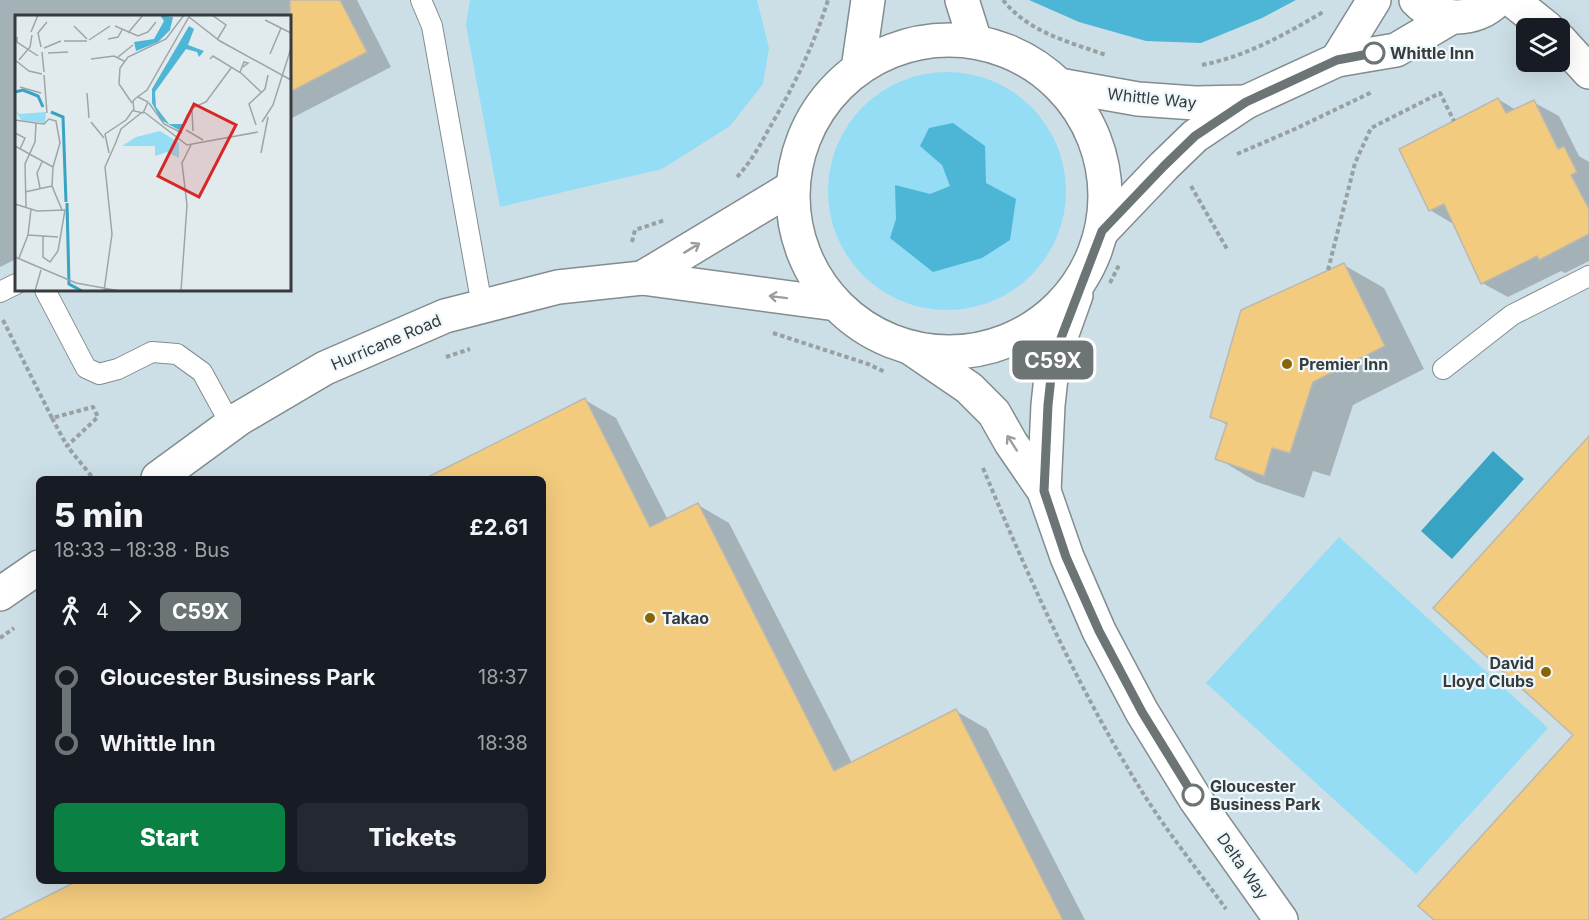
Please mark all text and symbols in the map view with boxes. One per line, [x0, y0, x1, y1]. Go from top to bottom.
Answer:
inset map [15, 15, 291, 291]
map controls [1516, 18, 1570, 72]
button: layers [1516, 18, 1570, 72]
marker: Whittle Inn [1363, 42, 1385, 64]
place label: Whittle Inn [1390, 43, 1474, 63]
street label: Whittle Way [1106, 83, 1198, 113]
one-way arrow [683, 242, 700, 254]
one-way arrow [768, 291, 788, 302]
street label: Hurricane Road [328, 310, 444, 374]
line badge: C59X [1011, 340, 1095, 380]
text: C59X [1024, 348, 1082, 373]
place label: Premier Inn [1299, 354, 1388, 374]
marker: Premier Inn [1280, 357, 1294, 371]
one-way arrow [1005, 435, 1017, 452]
text: 5 min [54, 495, 144, 535]
text: £2.61 [470, 514, 528, 540]
text: 18:33 – 18:38 · Bus [54, 538, 230, 562]
icon: walk [54, 595, 87, 628]
icon: forward [118, 595, 151, 628]
text: 4 [96, 599, 109, 623]
text: C59X [172, 599, 229, 624]
place label: Takao [662, 608, 709, 628]
marker: Takao [643, 611, 657, 625]
place label: David Lloyd Clubs [1443, 653, 1534, 691]
text: Gloucester Business Park [100, 664, 375, 690]
text: 18:37 [478, 665, 528, 689]
marker: David Lloyd Clubs [1539, 665, 1553, 679]
text: Whittle Inn [100, 730, 216, 756]
text: 18:38 [477, 731, 528, 755]
place label: Gloucester Business Park [1210, 776, 1321, 814]
marker: Gloucester Business Park [1182, 784, 1204, 806]
button: Start [54, 803, 285, 872]
button: Tickets [297, 803, 528, 872]
street label: Delta Way [1213, 829, 1273, 903]

